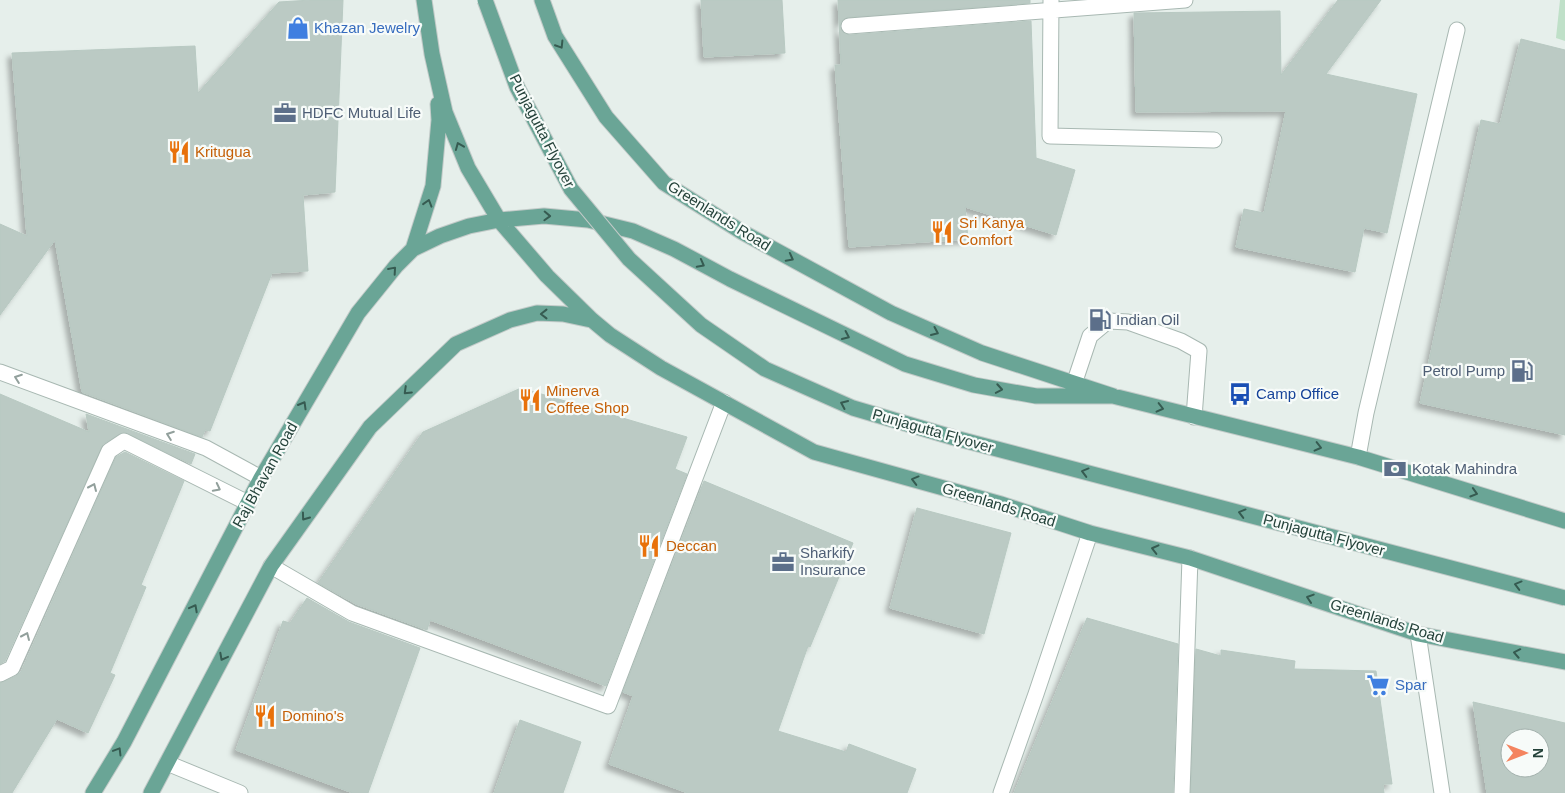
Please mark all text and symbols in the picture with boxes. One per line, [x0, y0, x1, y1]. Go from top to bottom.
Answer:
shop icon: Khazan Jewelry [285, 15, 311, 41]
place label: Khazan Jewelry [314, 19, 420, 36]
one-way arrow [554, 39, 564, 48]
street label: Punjagutta Flyover [506, 71, 578, 190]
office icon: HDFC Mutual Life [272, 100, 298, 126]
place label: HDFC Mutual Life [302, 104, 421, 121]
restaurant icon: Kritugua [166, 139, 192, 165]
one-way arrow [455, 142, 466, 151]
place label: Kritugua [195, 143, 252, 160]
street label: Greenlands Road [665, 177, 774, 254]
one-way arrow [422, 199, 432, 208]
one-way arrow [544, 211, 552, 222]
place label: Sri Kanya Comfort [959, 214, 1025, 248]
restaurant icon: Sri Kanya Comfort [929, 219, 955, 245]
one-way arrow [785, 252, 794, 262]
one-way arrow [695, 258, 704, 268]
one-way arrow [387, 267, 396, 276]
fuel station icon: Indian Oil [1087, 307, 1113, 333]
one-way arrow [540, 309, 548, 319]
place label: Indian Oil [1116, 311, 1179, 328]
one-way arrow [930, 326, 939, 337]
one-way arrow [841, 330, 850, 341]
fuel station icon: Petrol Pump [1509, 358, 1535, 384]
place label: Petrol Pump [1422, 362, 1505, 379]
one-way arrow [14, 374, 22, 384]
bus stop icon: Camp Office [1227, 381, 1253, 407]
place label: Minerva Coffee Shop [546, 382, 629, 416]
one-way arrow [994, 384, 1003, 394]
one-way arrow [403, 385, 412, 394]
place label: Camp Office [1256, 385, 1339, 402]
restaurant icon: Minerva Coffee Shop [517, 387, 543, 413]
one-way arrow [840, 400, 849, 411]
one-way arrow [297, 402, 307, 411]
one-way arrow [1156, 402, 1165, 413]
street label: Punjagutta Flyover [871, 405, 996, 456]
street label: Raj Bhavan Road [229, 419, 300, 530]
one-way arrow [166, 431, 175, 441]
one-way arrow [1313, 442, 1321, 452]
bank icon: Kotak Mahindra [1382, 456, 1408, 482]
place label: Kotak Mahindra [1412, 460, 1518, 477]
one-way arrow [1081, 468, 1089, 478]
one-way arrow [910, 475, 919, 486]
street label: Greenlands Road [940, 479, 1058, 530]
one-way arrow [212, 482, 221, 492]
one-way arrow [86, 483, 97, 492]
one-way arrow [1469, 488, 1477, 498]
one-way arrow [1239, 509, 1247, 519]
street label: Punjagutta Flyover [1262, 510, 1387, 559]
one-way arrow [302, 511, 310, 520]
restaurant icon: Deccan [636, 533, 662, 559]
place label: Deccan [666, 537, 717, 554]
place label: Sharkify Insurance [800, 544, 866, 578]
one-way arrow [1151, 545, 1159, 555]
office icon: Sharkify Insurance [770, 549, 796, 575]
one-way arrow [1514, 581, 1522, 591]
one-way arrow [1306, 594, 1314, 604]
street label: Greenlands Road [1328, 595, 1446, 646]
one-way arrow [188, 604, 198, 613]
one-way arrow [20, 632, 31, 641]
one-way arrow [1513, 648, 1522, 659]
one-way arrow [219, 652, 229, 661]
supermarket icon: Spar [1365, 672, 1391, 698]
place label: Spar [1395, 676, 1427, 693]
restaurant icon: Domino's [252, 703, 278, 729]
place label: Domino's [282, 707, 344, 724]
north arrow [1500, 728, 1550, 778]
one-way arrow [112, 748, 121, 757]
text: N [1530, 748, 1546, 758]

